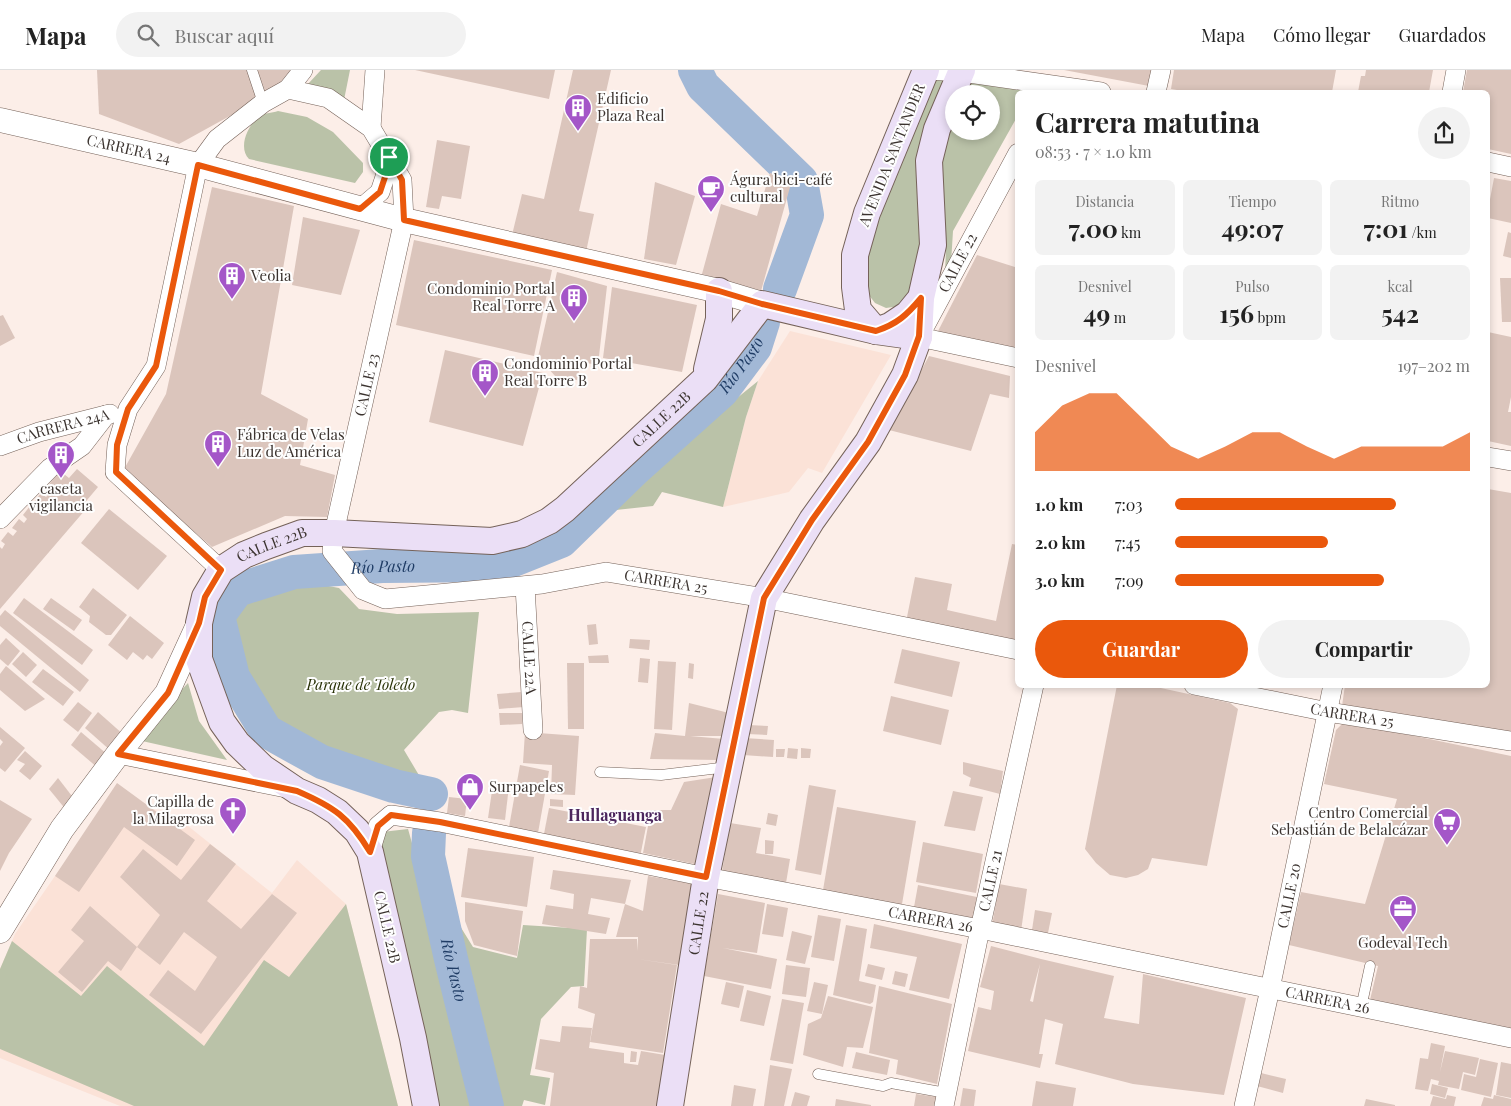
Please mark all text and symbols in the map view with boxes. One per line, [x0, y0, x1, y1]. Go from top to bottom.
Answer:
search box [116, 12, 466, 57]
text: Mapa [25, 19, 86, 51]
icon: search [134, 21, 162, 49]
text: Buscar aquí [174, 22, 274, 48]
text: Mapa [1201, 23, 1245, 47]
text: Cómo llegar [1273, 23, 1370, 47]
text: Guardados [1398, 23, 1486, 47]
street label: AVENIDA SANTANDER [853, 80, 929, 230]
map controls [945, 85, 1000, 140]
button: locate [945, 85, 1000, 140]
place label: Edificio Plaza Real [597, 88, 665, 125]
building icon: Edificio Plaza Real [563, 93, 593, 132]
text: Carrera matutina [1035, 103, 1260, 140]
button: share [1418, 107, 1470, 159]
street label: CARRERA 24 [85, 129, 173, 168]
pin [368, 136, 410, 178]
text: 08:53 · 7 × 1.0 km [1035, 141, 1152, 162]
icon: arrive [375, 143, 403, 171]
place label: Águra bici-café cultural [729, 169, 833, 206]
cafe icon: Águra bici-café cultural [696, 174, 726, 213]
text: Distancia [1076, 192, 1134, 211]
text: Tiempo [1228, 192, 1277, 211]
text: Ritmo [1381, 192, 1419, 211]
text: 7.00 [1069, 211, 1118, 244]
text: 49:07 [1222, 211, 1283, 244]
text: 7:01 [1364, 211, 1408, 244]
text: km [1118, 223, 1141, 242]
text: /km [1408, 223, 1437, 242]
street label: CALLE 22 [933, 229, 981, 296]
building icon: Veolia [217, 261, 247, 300]
place label: Veolia [250, 265, 292, 285]
text: Desnivel [1078, 277, 1132, 296]
text: Pulso [1235, 277, 1270, 296]
text: kcal [1388, 277, 1413, 296]
place label: Condominio Portal Real Torre A [427, 278, 556, 315]
building icon: Condominio Portal Real Torre A [559, 283, 589, 322]
text: 49 [1083, 296, 1110, 329]
text: 156 [1219, 296, 1254, 329]
text: 542 [1381, 296, 1419, 329]
text: m [1110, 308, 1126, 327]
text: bpm [1254, 308, 1286, 327]
water label: Río Pasto [713, 335, 767, 398]
street label: CALLE 23 [349, 351, 383, 418]
place label: Condominio Portal Real Torre B [504, 353, 632, 390]
text: Desnivel [1035, 355, 1096, 376]
text: 197–202 m [1397, 355, 1470, 376]
building icon: Condominio Portal Real Torre B [470, 358, 500, 397]
street label: CALLE 22B [627, 386, 695, 451]
street label: CARRERA 24A [14, 403, 112, 448]
place label: Fábrica de Velas Luz de América [237, 424, 345, 461]
building icon: Fábrica de Velas Luz de América [203, 429, 233, 468]
building icon: caseta vigilancia [46, 440, 76, 479]
place label: caseta vigilancia [28, 478, 93, 515]
text: 1.0 km [1035, 494, 1083, 515]
text: 7:03 [1115, 494, 1143, 515]
street label: CALLE 22B [232, 521, 309, 566]
text: 2.0 km [1035, 532, 1085, 553]
text: 7:45 [1115, 532, 1140, 553]
water label: Río Pasto [349, 555, 415, 578]
street label: CARRERA 25 [623, 564, 709, 598]
text: 3.0 km [1035, 570, 1085, 591]
text: 7:09 [1115, 570, 1144, 591]
street label: CALLE 22A [518, 620, 542, 696]
button: Guardar [1035, 620, 1248, 678]
button: Compartir [1258, 620, 1470, 678]
park label: Parque de Toledo [306, 674, 415, 694]
street label: CARRERA 25 [1309, 698, 1395, 731]
shop icon: Surpapeles [455, 772, 485, 811]
place label: Surpapeles [489, 776, 563, 796]
place label: Capilla de la Milagrosa [133, 791, 215, 828]
church icon: Capilla de la Milagrosa [218, 796, 248, 835]
place label: Centro Comercial Sebastián de Belalcázar [1271, 802, 1428, 839]
district label: Hullaguanga [568, 804, 663, 825]
supermarket icon: Centro Comercial Sebastián de Belalcázar [1432, 807, 1462, 846]
street label: CALLE 21 [973, 847, 1006, 913]
street label: CALLE 20 [1272, 861, 1305, 930]
street label: CALLE 22B [370, 889, 406, 965]
street label: CALLE 22 [683, 890, 713, 956]
office icon: Godeval Tech [1388, 894, 1418, 933]
street label: CARRERA 26 [887, 901, 975, 937]
place label: Godeval Tech [1358, 932, 1448, 952]
water label: Río Pasto [437, 935, 472, 1004]
street label: CARRERA 26 [1284, 981, 1372, 1018]

